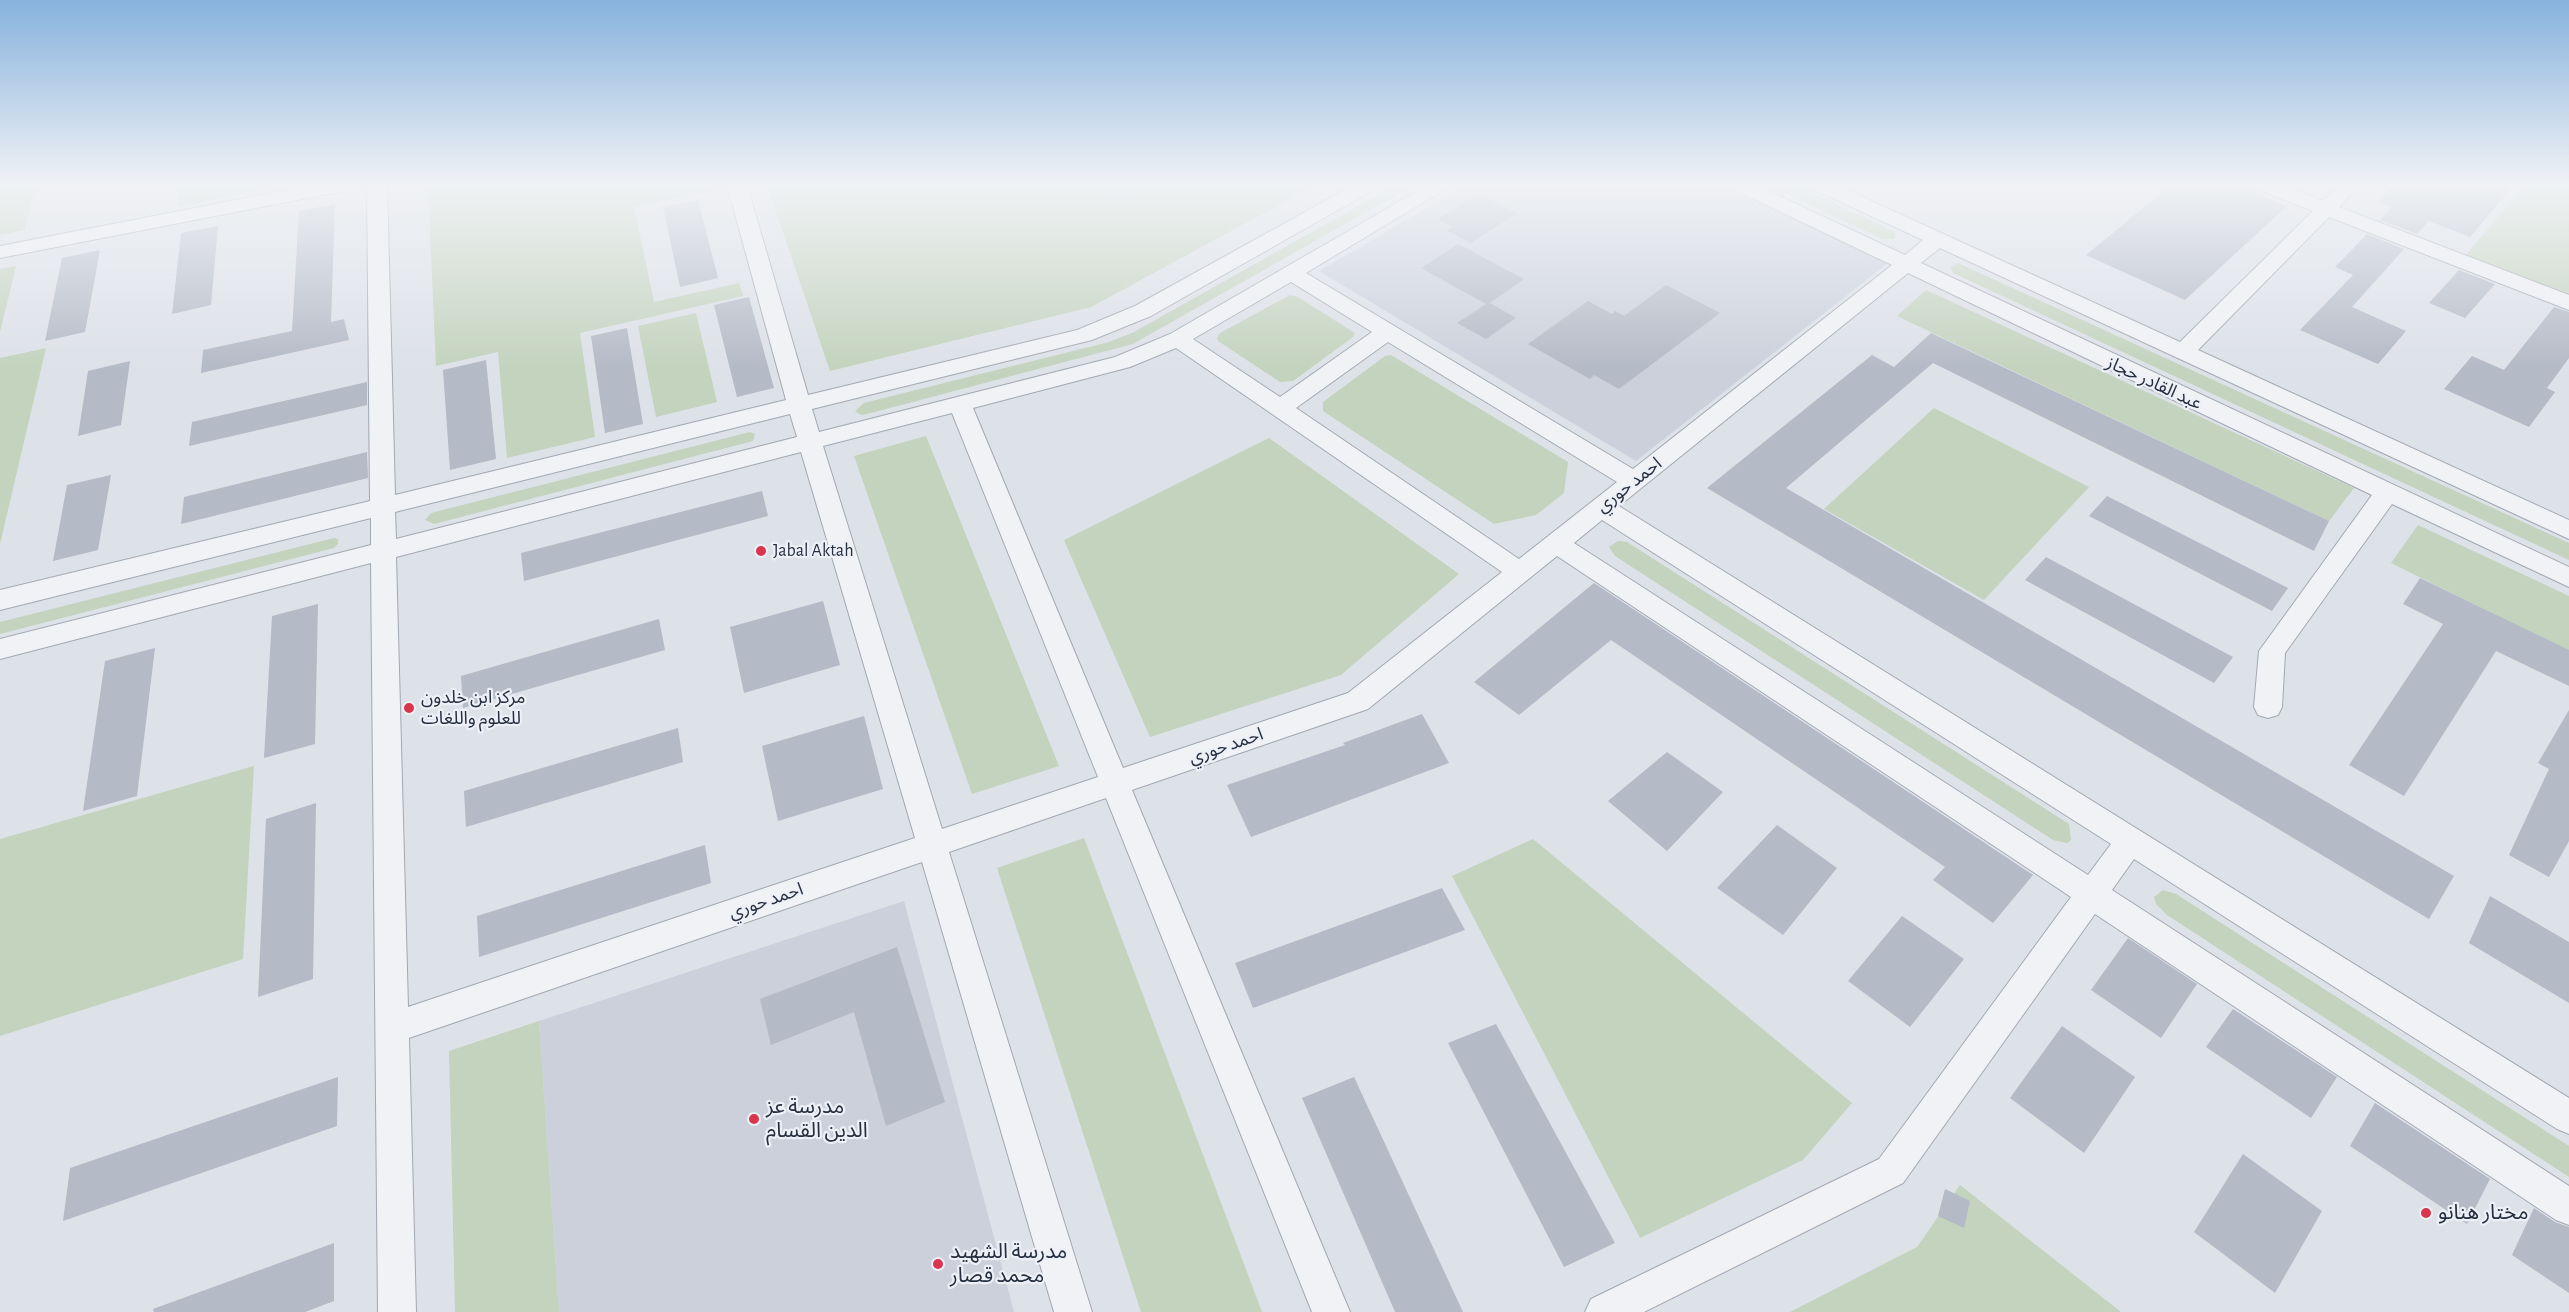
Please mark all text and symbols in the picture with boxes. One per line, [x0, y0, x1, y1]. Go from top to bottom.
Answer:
street label: عبد القادر حجاز [2103, 351, 2205, 415]
street label: احمد حوري [1592, 453, 1666, 517]
place label: Jabal Aktah [773, 540, 854, 562]
marker: Jabal Aktah [754, 544, 768, 558]
place label: مركز ابن خلدون للعلوم واللغات [421, 687, 526, 730]
marker: مركز ابن خلدون للعلوم واللغات [402, 701, 416, 715]
street label: احمد حوري [1186, 723, 1266, 769]
street label: احمد حوري [726, 878, 806, 924]
place label: مدرسة عز الدين القسام [766, 1094, 868, 1144]
marker: مدرسة عز الدين القسام [747, 1112, 761, 1126]
place label: مختار هنانو [2438, 1200, 2528, 1226]
marker: مختار هنانو [2419, 1206, 2433, 1220]
place label: مدرسة الشهيد محمد قصار [950, 1239, 1067, 1289]
marker: مدرسة الشهيد محمد قصار [931, 1257, 945, 1271]

